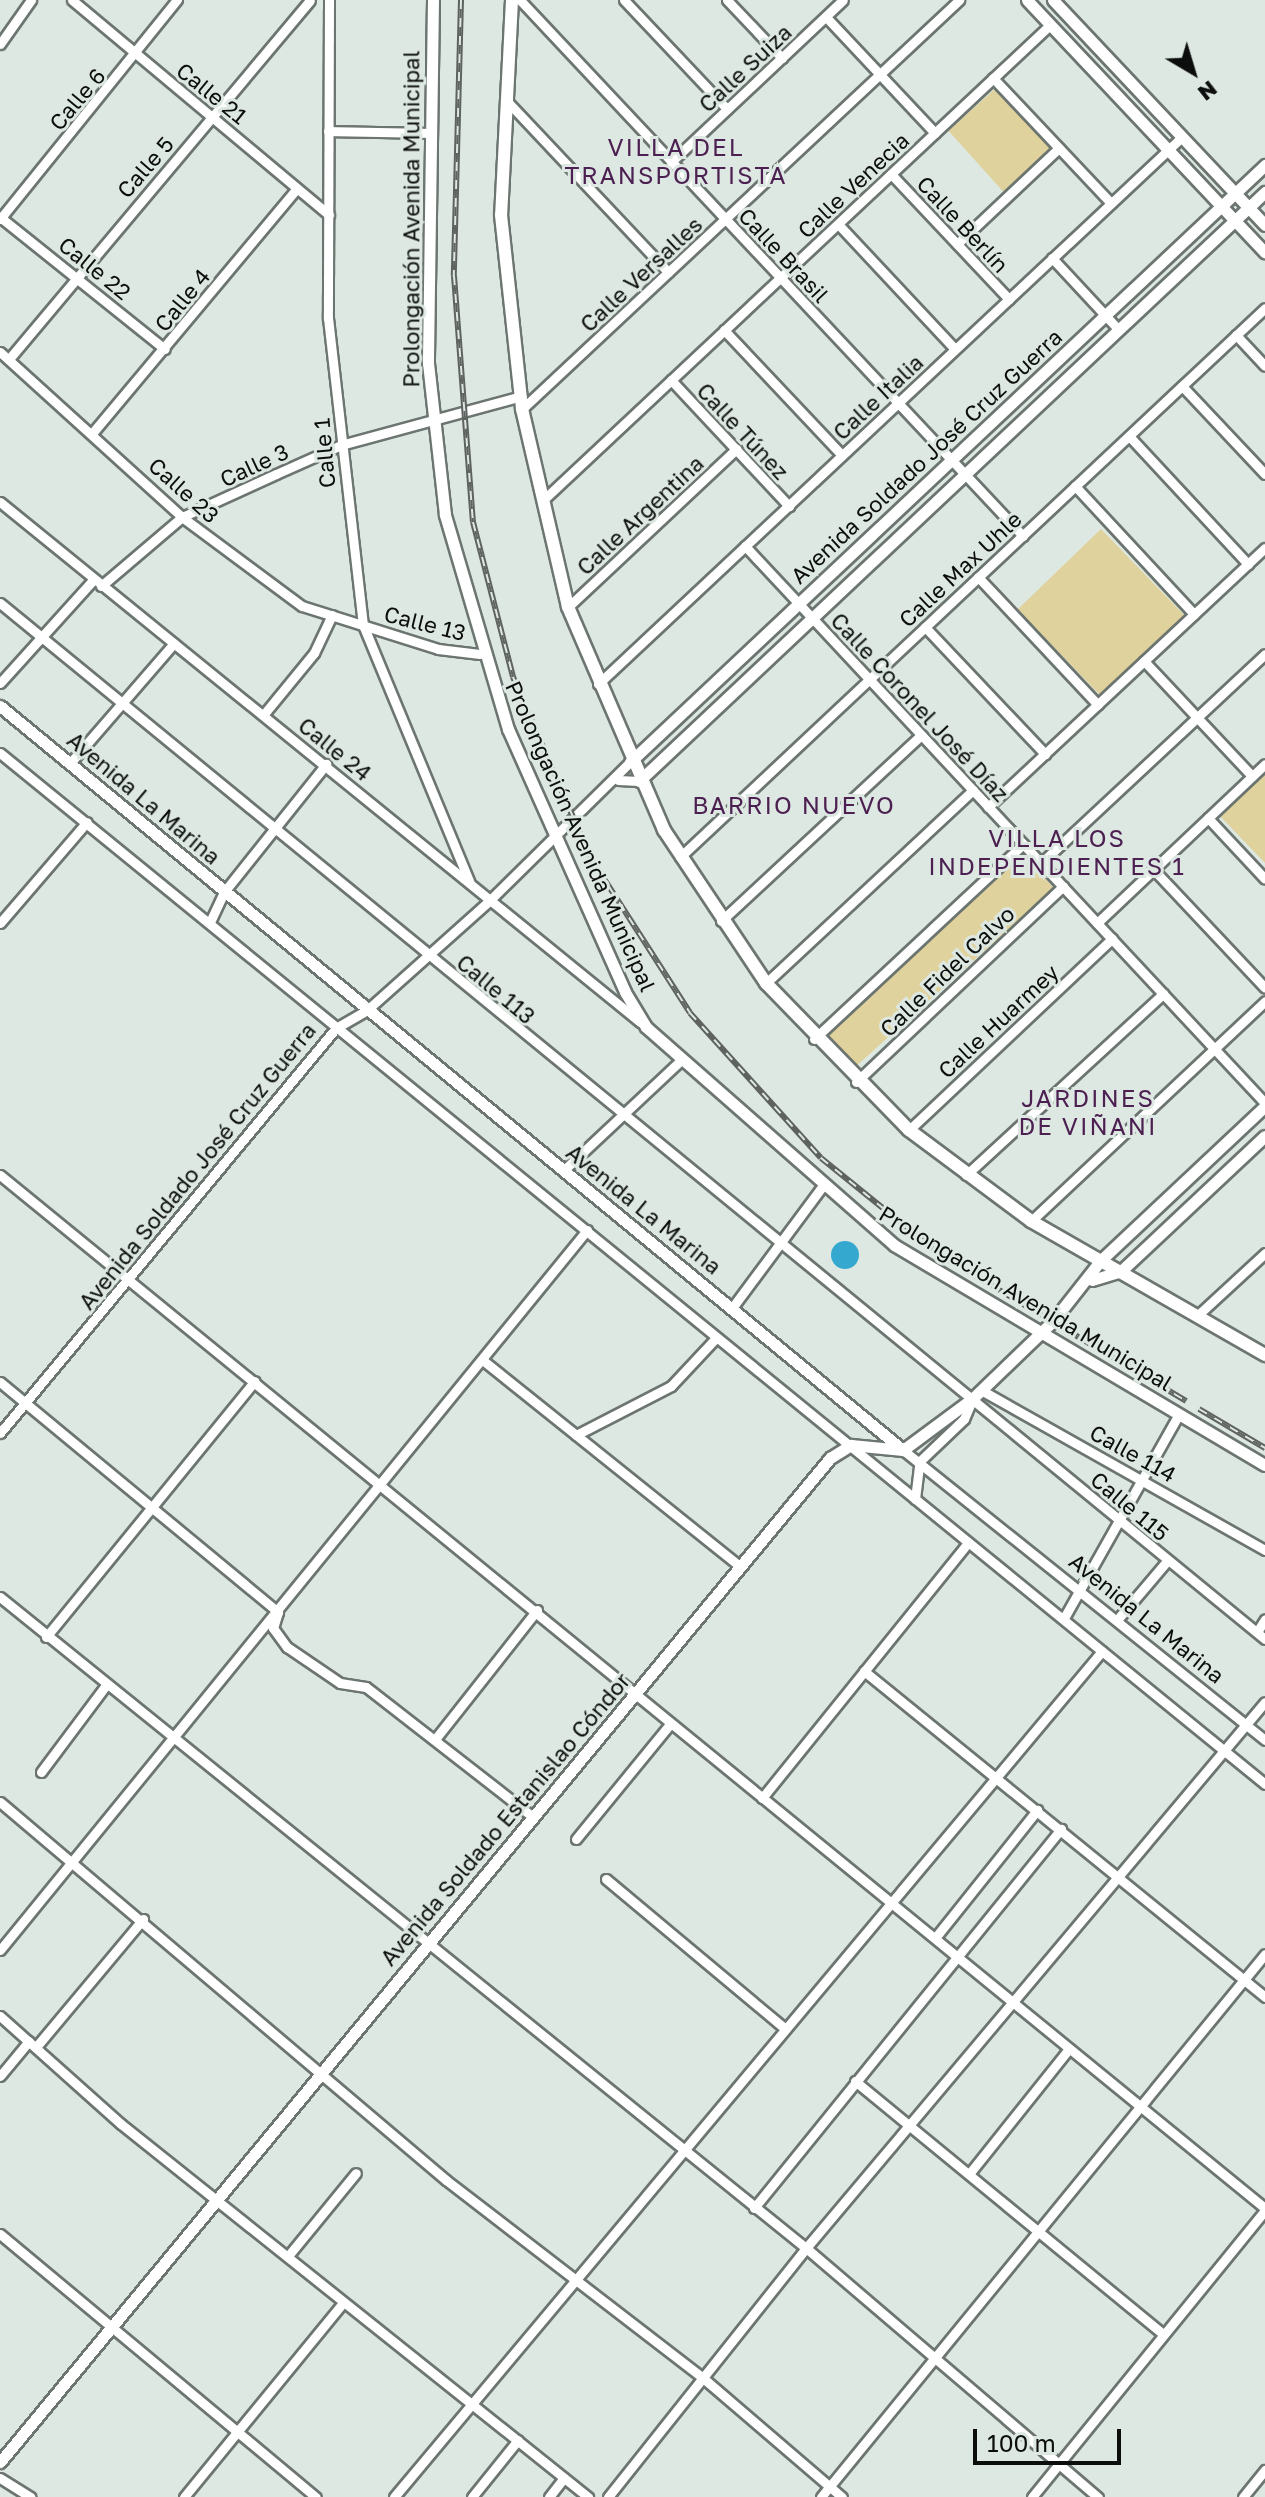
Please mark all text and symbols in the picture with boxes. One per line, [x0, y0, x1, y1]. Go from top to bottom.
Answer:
street label: Calle Suiza [693, 19, 797, 117]
north arrow [1153, 32, 1233, 112]
street label: Prolongación Avenida Municipal [398, 50, 424, 388]
street label: Calle 21 [171, 57, 253, 129]
street label: Calle 6 [43, 63, 111, 135]
text: N [1193, 76, 1223, 107]
street label: Calle Venecia [792, 127, 914, 243]
street label: Calle 5 [111, 131, 179, 203]
district label: VILLA DEL TRANSPORTISTA [564, 133, 788, 189]
street label: Calle Berlín [912, 170, 1014, 278]
street label: Calle Brasil [734, 202, 834, 308]
street label: Calle Versalles [575, 211, 707, 337]
street label: Calle 22 [54, 231, 136, 305]
street label: Calle 4 [149, 263, 215, 337]
street label: Avenida Soldado José Cruz Guerra [785, 323, 1067, 589]
street label: Calle Italia [828, 349, 928, 445]
street label: Calle Túnez [692, 377, 794, 485]
street label: Calle 1 [308, 417, 340, 489]
street label: Calle 3 [216, 438, 292, 492]
street label: Calle Argentina [571, 450, 709, 580]
street label: Calle 23 [144, 452, 224, 528]
street label: Calle Max Uhle [893, 506, 1027, 632]
street label: Calle 13 [382, 600, 468, 646]
street label: Calle Coronel José Díaz [826, 607, 1014, 807]
street label: Prolongación Avenida Municipal [500, 677, 662, 995]
street label: Calle 24 [293, 712, 377, 786]
street label: Avenida La Marina [62, 726, 226, 870]
district label: BARRIO NUEVO [692, 791, 896, 819]
district label: VILLA LOS INDEPENDIENTES 1 [928, 824, 1186, 880]
street label: Calle Fidel Calvo [874, 900, 1020, 1042]
street label: Calle 113 [452, 949, 540, 1029]
street label: Calle Huarmey [932, 959, 1064, 1083]
street label: Avenida Soldado José Cruz Guerra [73, 1017, 321, 1315]
district label: JARDINES DE VIÑANI [1018, 1084, 1158, 1140]
street label: Avenida La Marina [561, 1139, 727, 1279]
street label: Prolongación Avenida Municipal [875, 1200, 1177, 1396]
street label: Calle 114 [1085, 1419, 1181, 1487]
street label: Calle 115 [1086, 1466, 1174, 1546]
street label: Avenida La Marina [1064, 1548, 1230, 1688]
street label: Avenida Soldado Estanislao Cóndor [375, 1667, 635, 1971]
scale bar [977, 2413, 1125, 2463]
text: 100 m [987, 2428, 1056, 2457]

